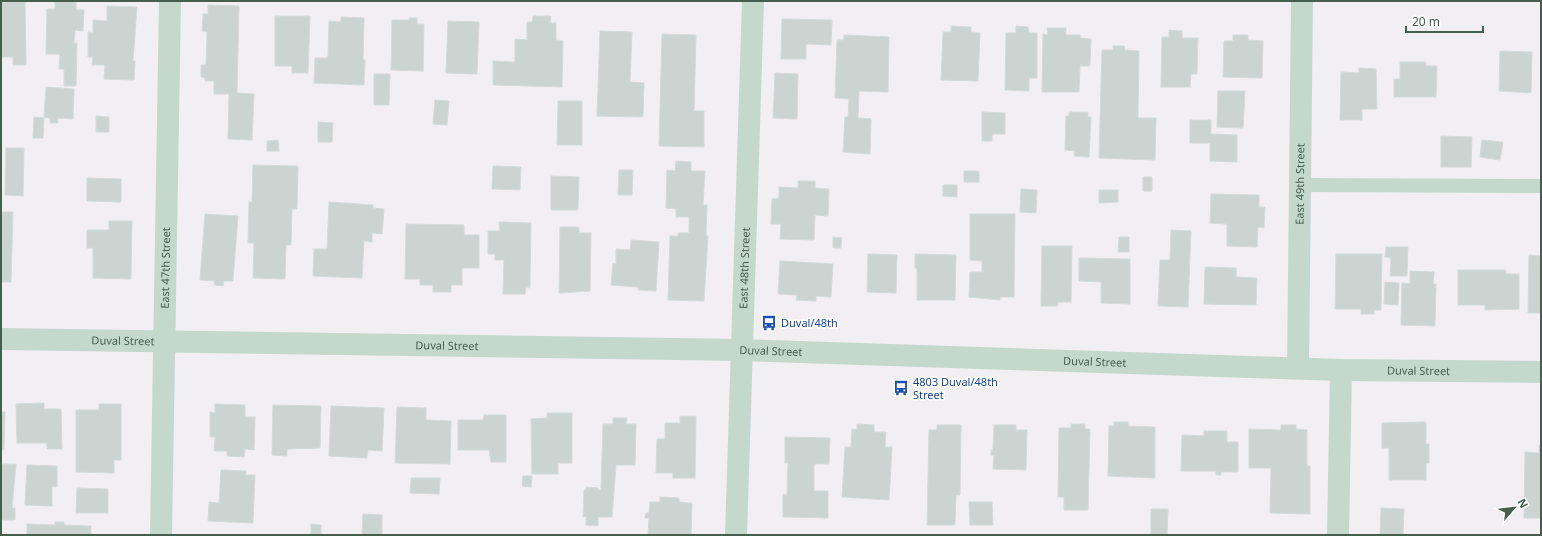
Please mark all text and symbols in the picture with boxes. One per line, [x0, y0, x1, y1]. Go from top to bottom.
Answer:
scale bar [1406, 8, 1483, 34]
text: 20 m [1412, 13, 1440, 30]
street label: East 49th Street [1292, 143, 1307, 225]
street label: East 47th Street [157, 227, 173, 309]
street label: East 48th Street [735, 227, 753, 309]
bus stop icon: Duval/48th [760, 314, 778, 332]
place label: Duval/48th [781, 315, 838, 330]
street label: Duval Street [91, 332, 155, 348]
street label: Duval Street [415, 337, 479, 353]
street label: Duval Street [739, 342, 803, 359]
street label: Duval Street [1063, 353, 1127, 370]
street label: Duval Street [1387, 362, 1450, 378]
place label: 4803 Duval/48th Street [913, 374, 998, 402]
bus stop icon: 4803 Duval/48th Street [892, 379, 910, 397]
north arrow [1494, 488, 1534, 528]
text: N [1515, 496, 1532, 511]

